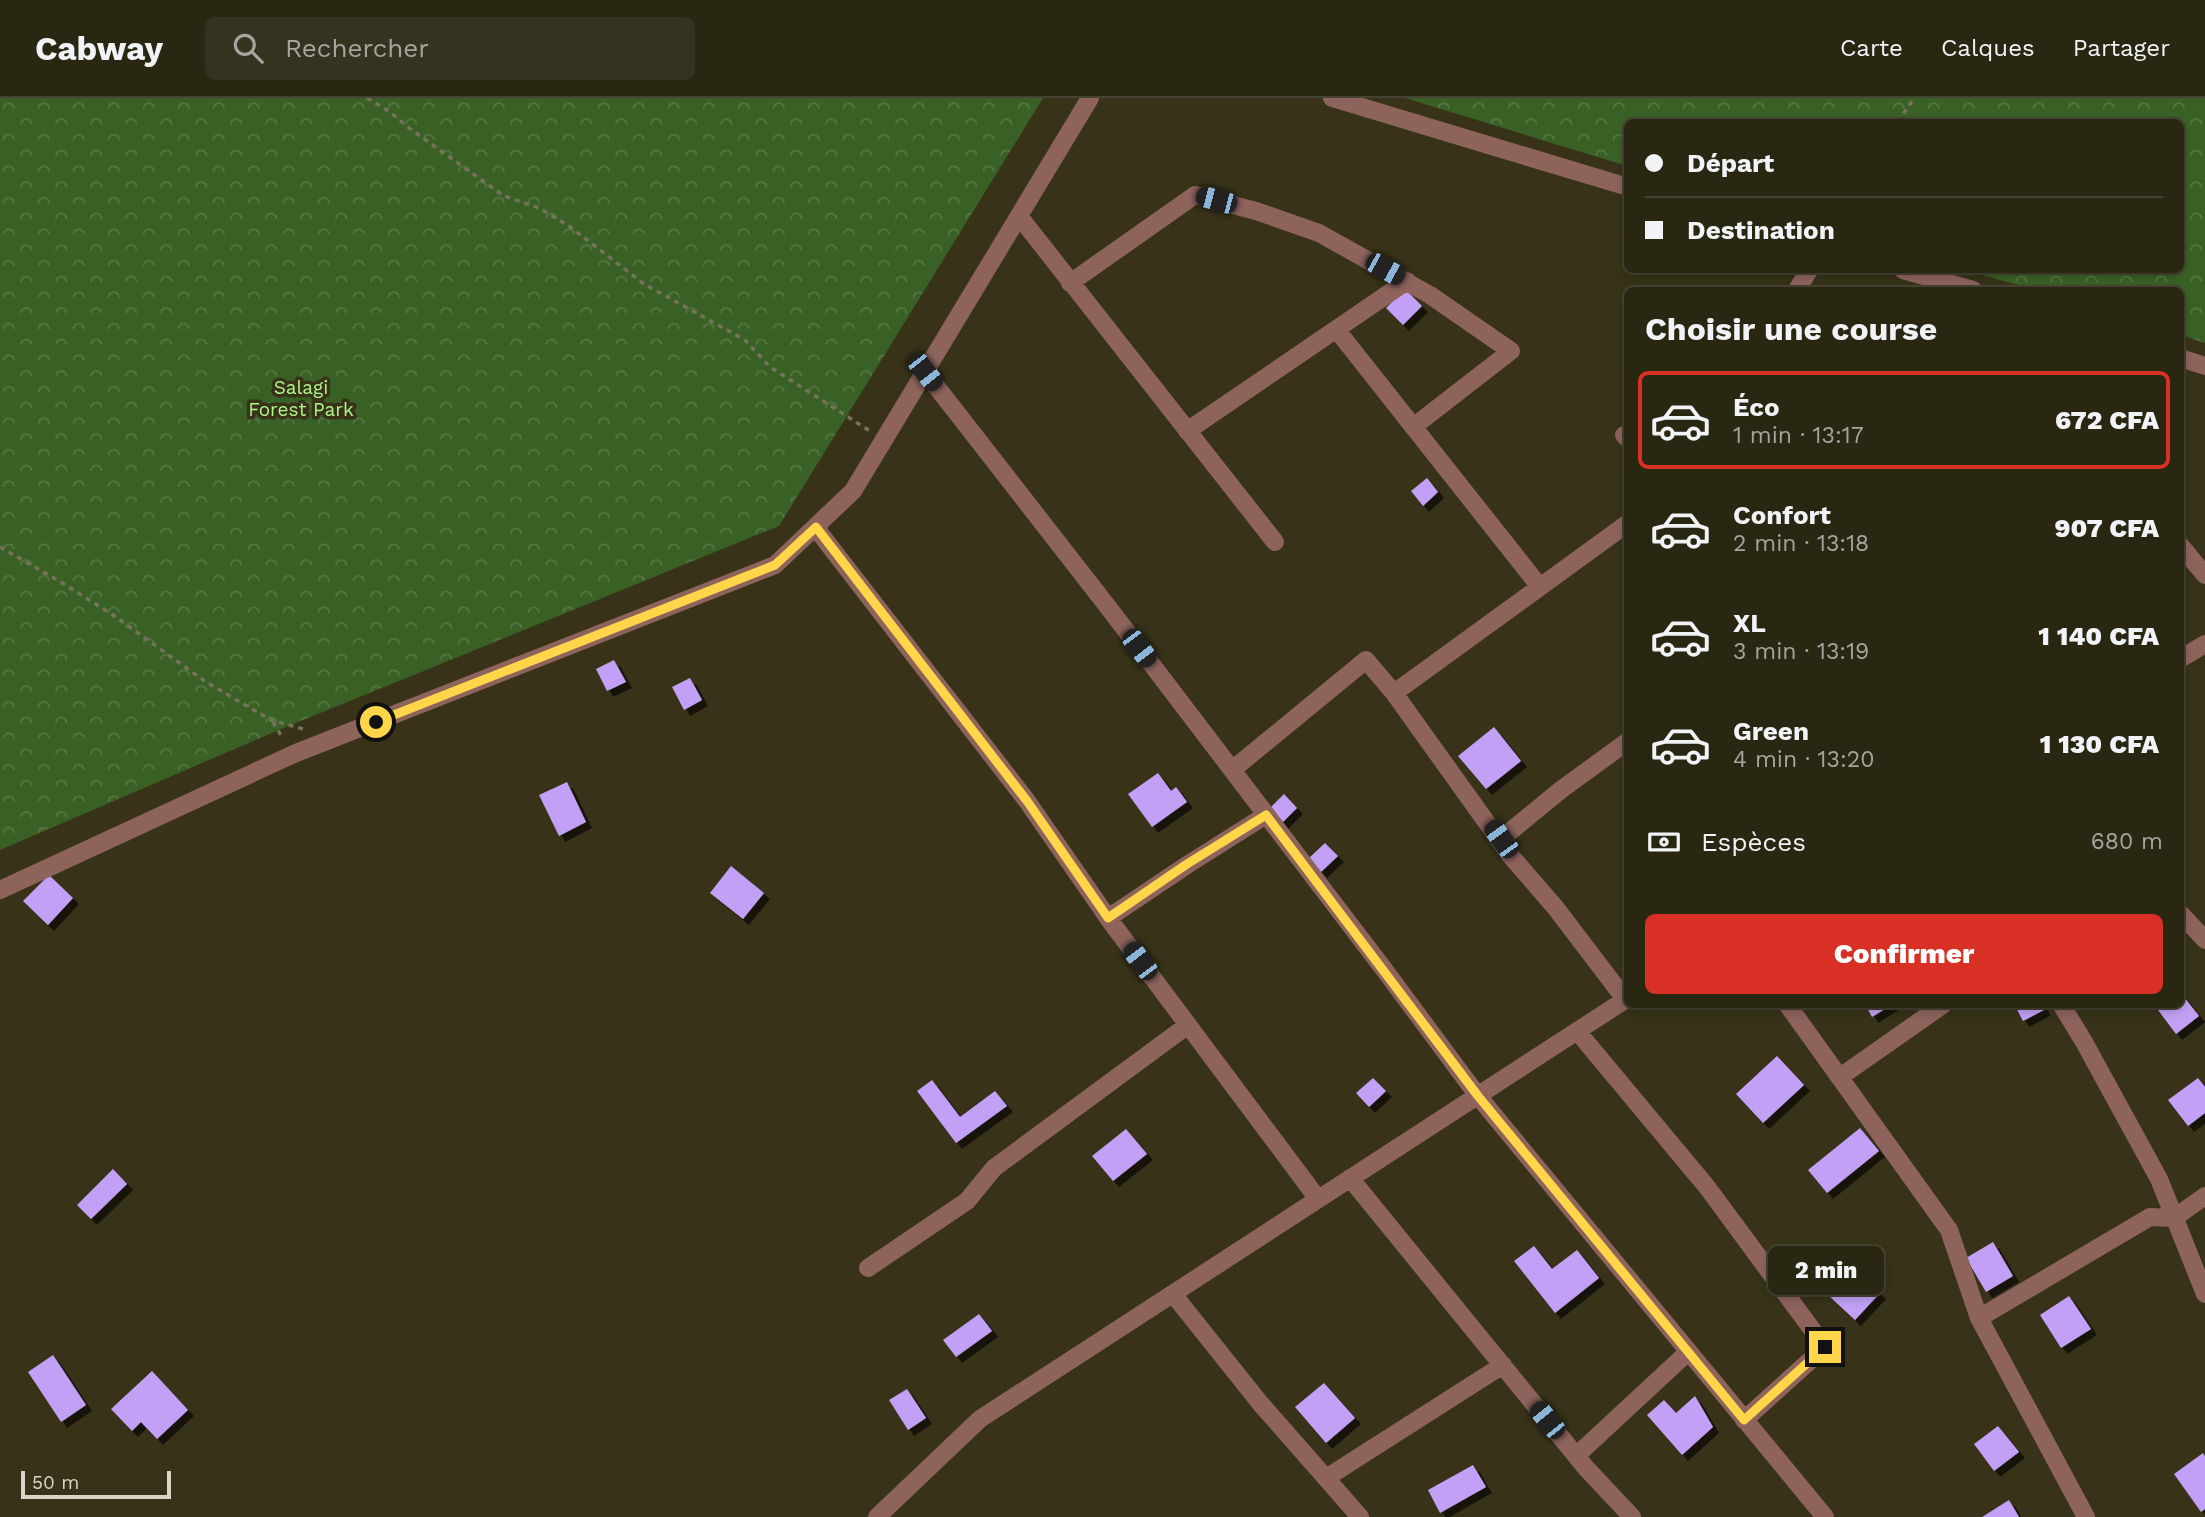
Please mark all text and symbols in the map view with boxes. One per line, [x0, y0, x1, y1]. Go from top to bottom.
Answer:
search box [205, 17, 695, 80]
text: Cabway [35, 29, 163, 68]
icon: search [229, 29, 267, 67]
text: Rechercher [285, 33, 429, 63]
text: Carte [1840, 34, 1903, 62]
text: Calques [1941, 34, 2035, 62]
text: Partager [2073, 34, 2170, 62]
text: Départ [1687, 148, 1774, 178]
car [1193, 184, 1240, 216]
text: Destination [1687, 215, 1835, 245]
car [1362, 250, 1409, 288]
text: Choisir une course [1645, 310, 1937, 348]
car [904, 349, 947, 395]
park label: Salagi Forest Park [248, 376, 354, 421]
icon: car [1649, 389, 1712, 452]
text: Éco [1733, 392, 1780, 422]
text: 672 CFA [2055, 405, 2159, 435]
text: 1 min · 13:17 [1733, 422, 1864, 449]
icon: car [1649, 497, 1712, 560]
text: Confort [1733, 500, 1831, 530]
text: 907 CFA [2054, 513, 2159, 543]
text: 2 min · 13:18 [1733, 530, 1869, 557]
icon: car [1649, 605, 1712, 668]
text: XL [1733, 608, 1766, 638]
text: 1 140 CFA [2038, 621, 2159, 651]
car [1118, 625, 1161, 671]
text: 3 min · 13:19 [1733, 638, 1869, 665]
route start [360, 706, 392, 738]
icon: car [1649, 713, 1712, 776]
text: Green [1733, 716, 1809, 746]
text: 1 130 CFA [2040, 729, 2159, 759]
text: 4 min · 13:20 [1733, 746, 1875, 773]
car [1481, 816, 1522, 862]
icon: cash [1645, 823, 1683, 861]
text: Espèces [1701, 827, 1806, 857]
text: 680 m [2091, 828, 2163, 855]
button: Confirmer [1645, 914, 2163, 994]
car [1119, 938, 1162, 984]
callout: 2 min [1767, 1246, 1883, 1294]
text: 2 min [1795, 1257, 1857, 1284]
route end [1809, 1331, 1841, 1363]
car [1526, 1397, 1569, 1443]
scale bar [21, 1468, 172, 1500]
text: 50 m [32, 1471, 79, 1494]

